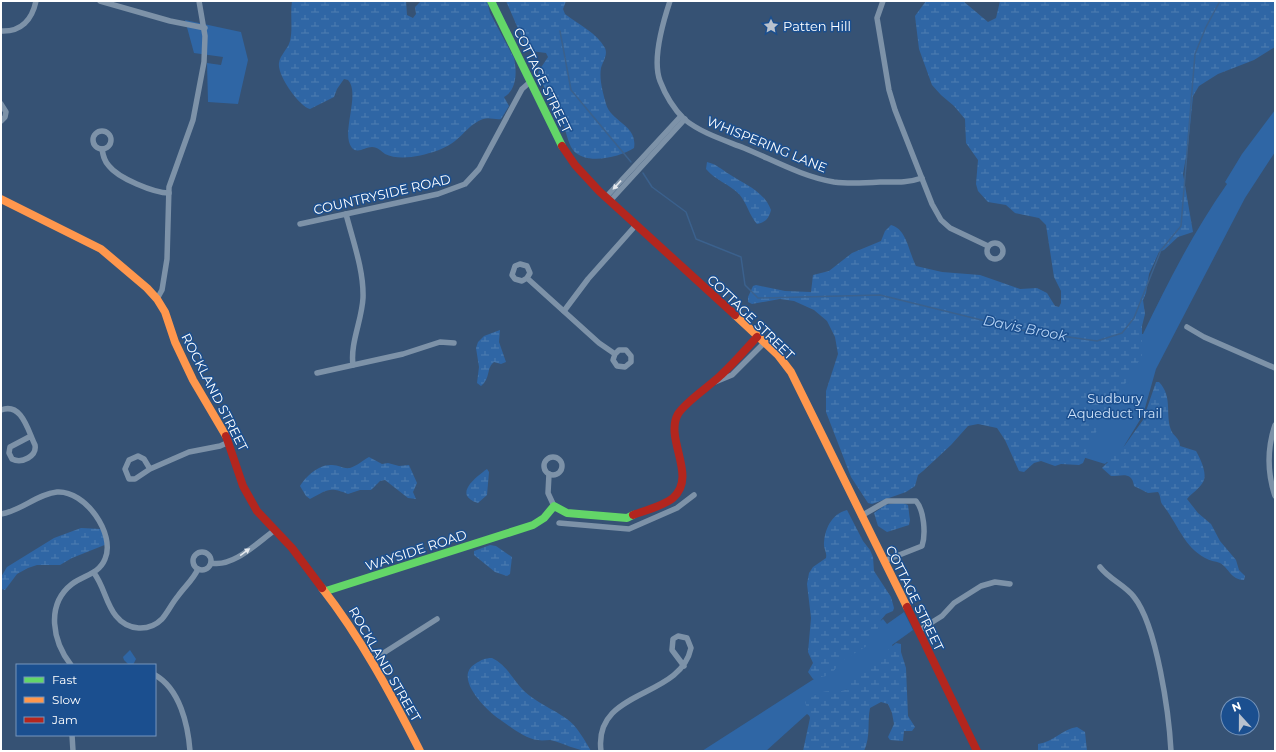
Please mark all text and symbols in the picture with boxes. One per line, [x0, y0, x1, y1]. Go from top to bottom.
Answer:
place icon: Patten Hill [762, 17, 780, 35]
place label: Patten Hill [783, 18, 851, 34]
street label: COTTAGE STREET [511, 25, 576, 136]
street label: WHISPERING LANE [705, 113, 829, 175]
street label: COUNTRYSIDE ROAD [312, 170, 452, 218]
one-way arrow [613, 181, 622, 190]
street label: COTTAGE STREET [704, 271, 798, 363]
water label: Davis Brook [982, 311, 1069, 345]
street label: ROCKLAND STREET [178, 330, 252, 454]
park label: Sudbury Aqueduct Trail [1068, 390, 1162, 421]
street label: WAYSIDE ROAD [363, 526, 469, 574]
street label: COTTAGE STREET [883, 543, 948, 654]
one-way arrow [240, 548, 250, 556]
street label: ROCKLAND STREET [346, 604, 425, 725]
legend [16, 664, 156, 736]
text: Fast [52, 672, 77, 687]
text: Slow [52, 692, 81, 707]
north arrow [1220, 696, 1260, 736]
text: N [1230, 699, 1243, 715]
text: Jam [51, 712, 78, 727]

